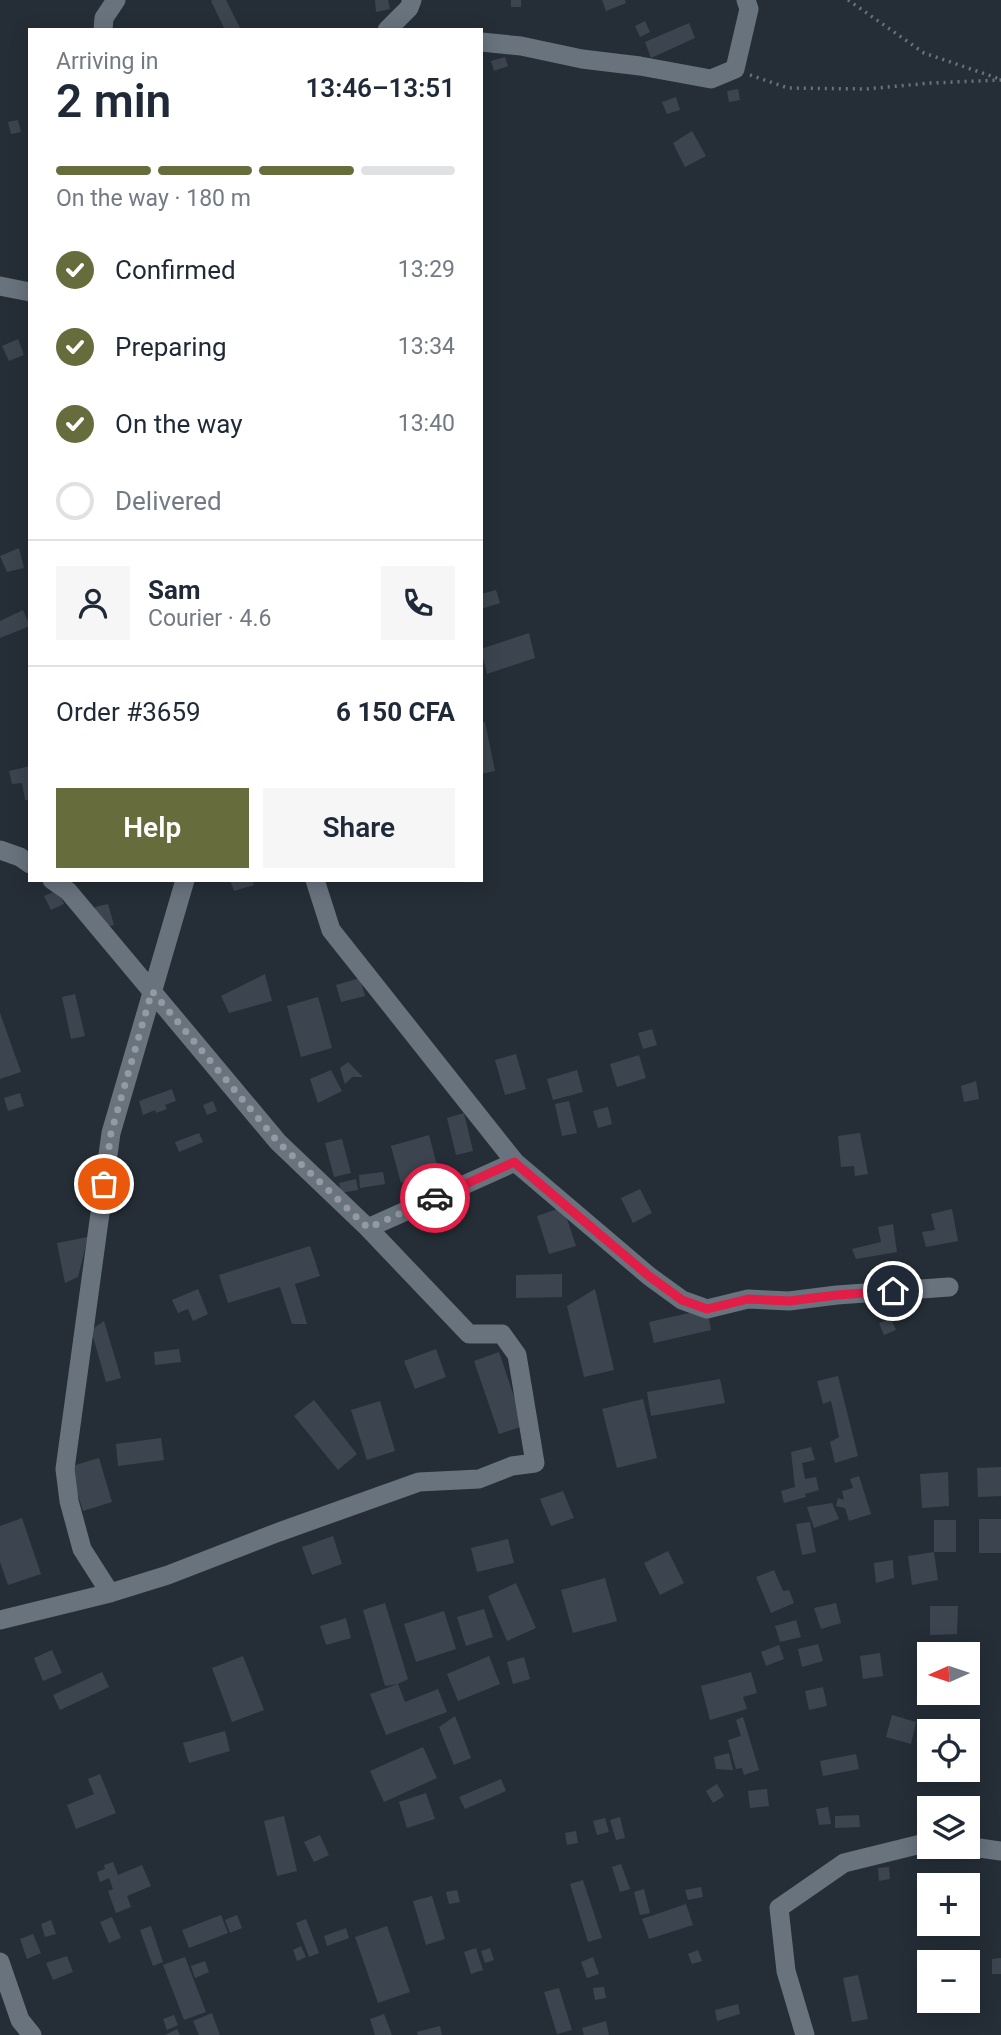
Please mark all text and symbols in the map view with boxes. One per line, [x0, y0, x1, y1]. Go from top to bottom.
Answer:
text: Arriving in [56, 48, 159, 75]
text: 13:46–13:51 [305, 73, 455, 103]
text: 2 min [56, 74, 171, 128]
text: On the way · 180 m [56, 185, 251, 212]
icon: check [56, 251, 94, 289]
text: Confirmed [115, 255, 236, 285]
text: 13:29 [398, 256, 455, 283]
icon: check [56, 328, 94, 366]
text: Preparing [115, 332, 227, 362]
text: 13:34 [398, 333, 455, 360]
icon: check [56, 405, 94, 443]
text: On the way [115, 409, 243, 439]
text: 13:40 [398, 410, 455, 437]
text: Delivered [115, 486, 222, 516]
button: person [56, 566, 130, 640]
button: phone [381, 566, 455, 640]
text: Sam [148, 575, 200, 605]
text: Courier · 4.6 [148, 605, 271, 632]
text: Order #3659 [56, 697, 201, 727]
text: 6 150 CFA [336, 697, 455, 727]
button: Help [56, 788, 249, 868]
button: Share [263, 788, 455, 868]
pin [74, 1154, 134, 1214]
courier [400, 1163, 470, 1233]
icon: bag [85, 1165, 123, 1203]
icon: car [416, 1179, 454, 1217]
pin [863, 1261, 923, 1321]
icon: home [874, 1272, 912, 1310]
north arrow [917, 1642, 980, 1704]
map controls [917, 1642, 980, 2013]
button: locate [917, 1719, 980, 1782]
button: layers [917, 1796, 980, 1859]
button: + [917, 1873, 980, 1936]
button: − [917, 1950, 980, 2013]

